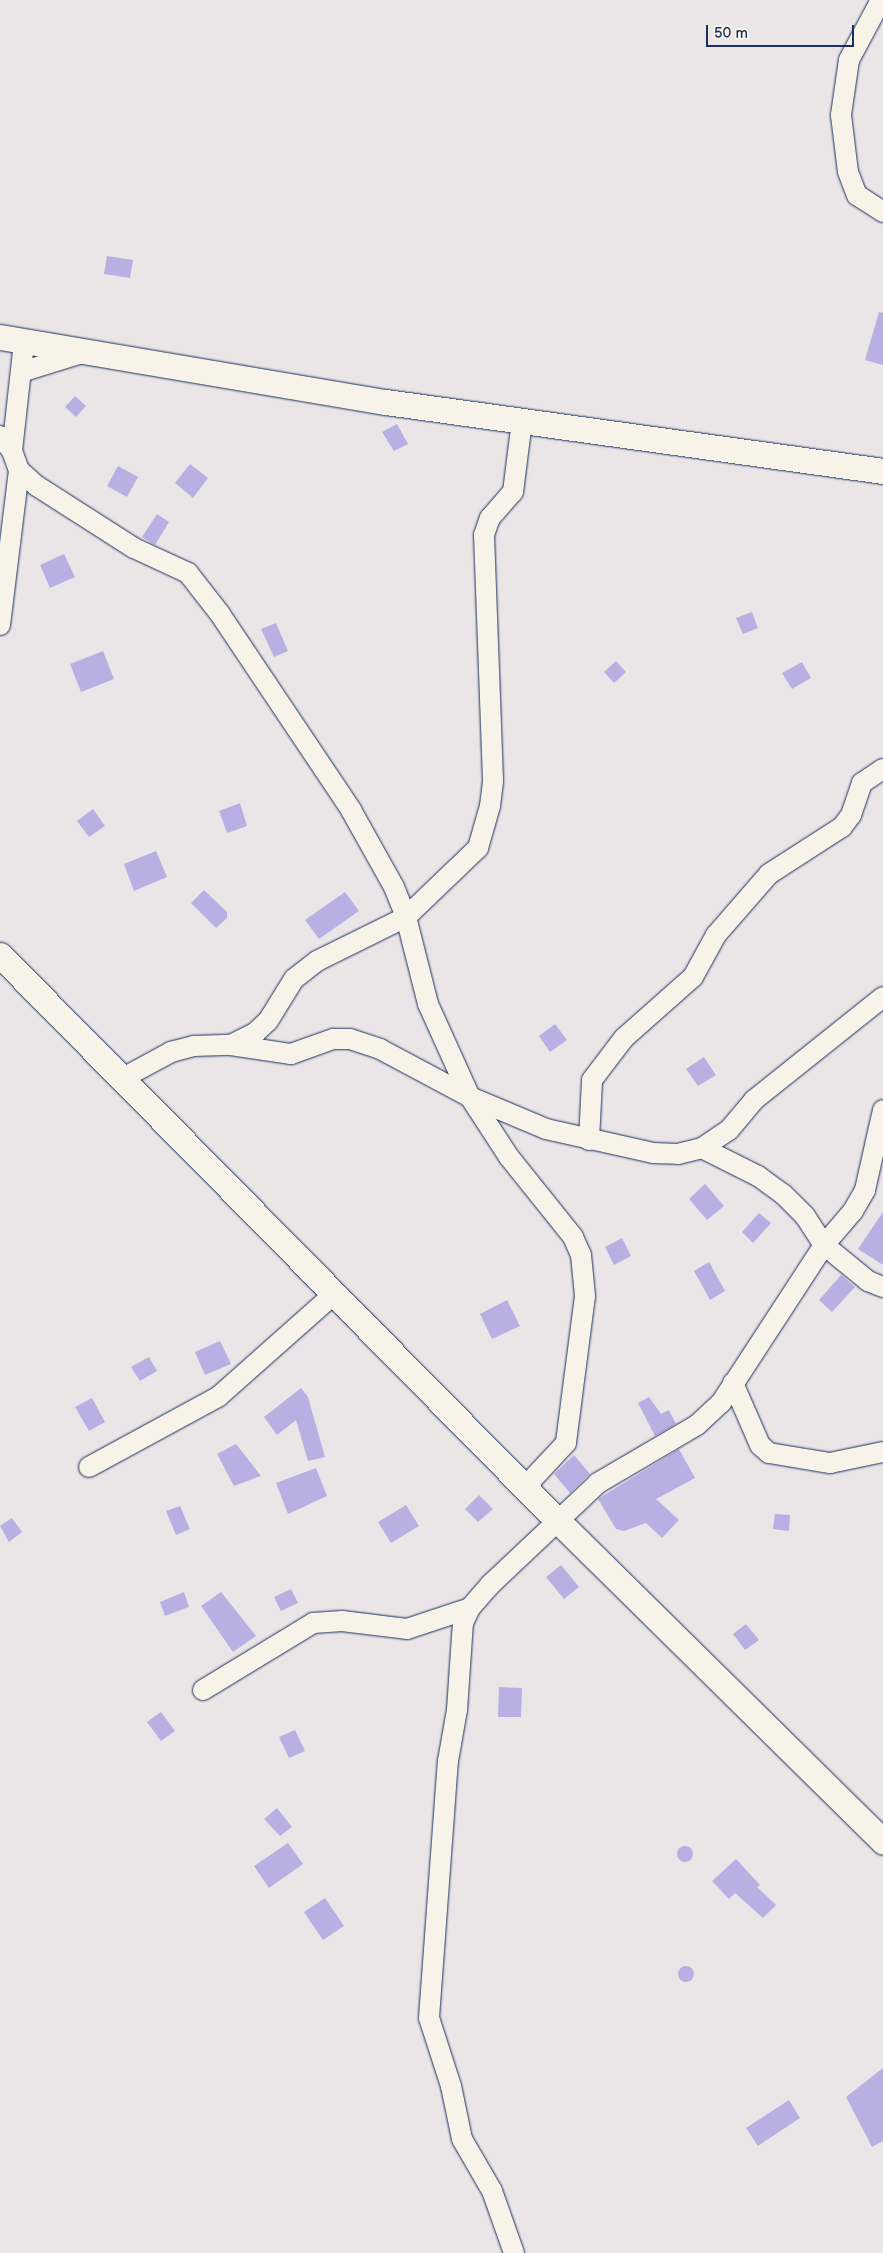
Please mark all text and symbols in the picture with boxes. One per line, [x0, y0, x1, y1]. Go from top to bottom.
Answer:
scale bar [708, 15, 856, 47]
text: 50 m [714, 24, 748, 43]

